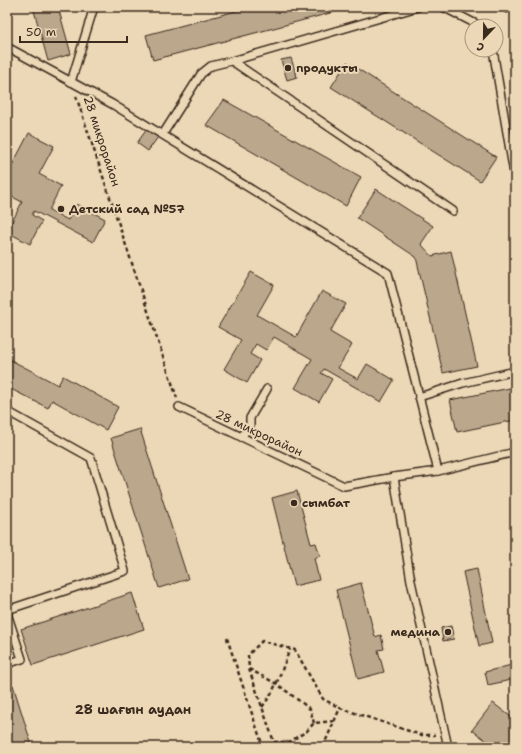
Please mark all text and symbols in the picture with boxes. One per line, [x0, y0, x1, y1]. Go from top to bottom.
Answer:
scale bar [20, 18, 127, 44]
north arrow [464, 18, 504, 58]
text: 50 m [26, 24, 56, 40]
text: С [474, 38, 486, 55]
place label: продукты [296, 60, 358, 76]
marker: продукты [283, 63, 293, 73]
street label: 28 микрорайон [80, 94, 124, 188]
place label: Детский сад №57 [69, 201, 185, 217]
marker: Детский сад №57 [56, 204, 66, 214]
street label: 28 микрорайон [213, 406, 305, 460]
place label: сымбат [302, 495, 351, 511]
marker: сымбат [289, 498, 299, 508]
place label: медина [390, 624, 441, 640]
marker: медина [443, 627, 453, 637]
district label: 28 шағын аудан [75, 701, 191, 718]

